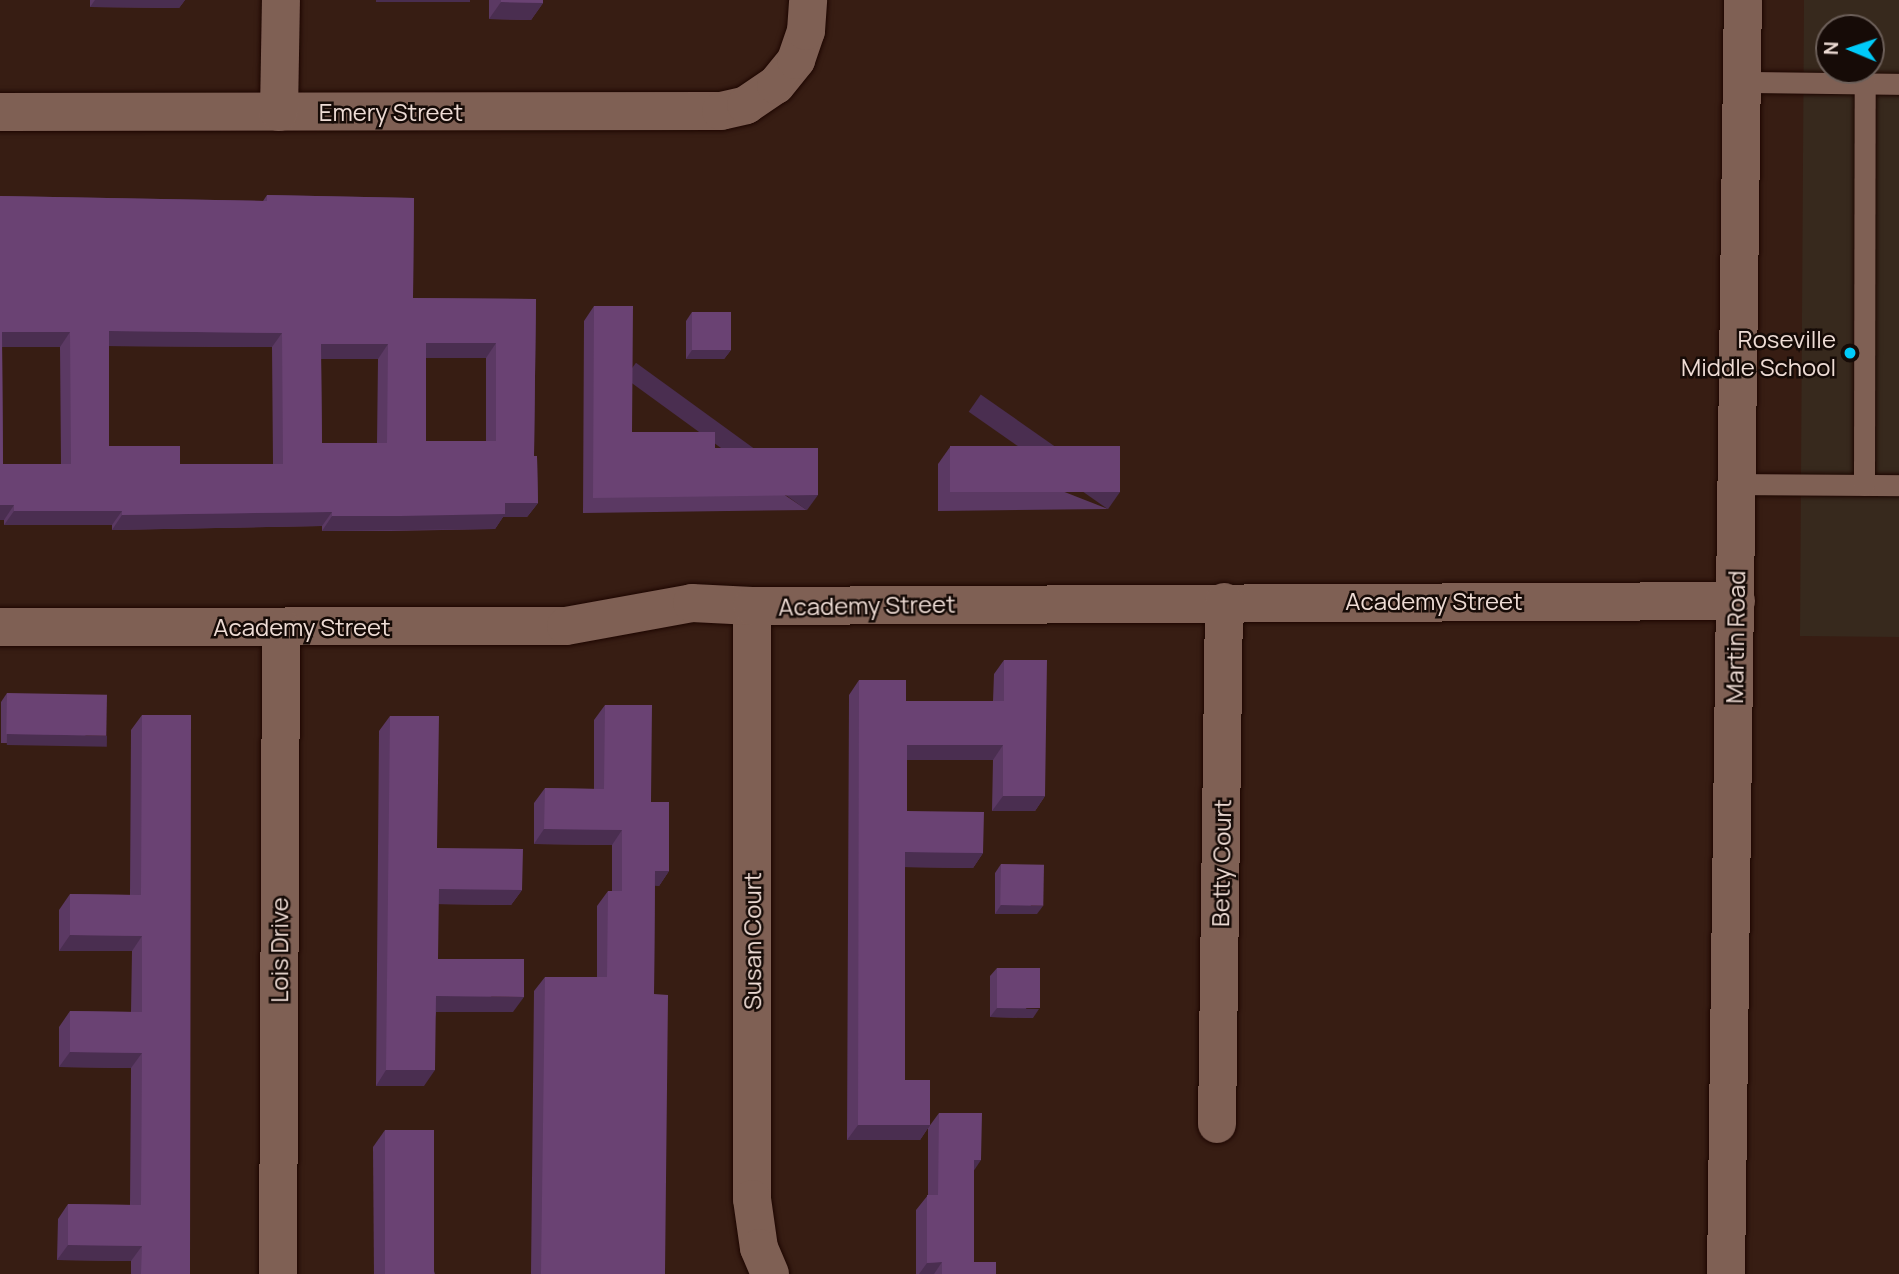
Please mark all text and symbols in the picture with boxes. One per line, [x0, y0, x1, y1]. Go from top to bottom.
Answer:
north arrow [1815, 14, 1885, 84]
text: N [1818, 41, 1844, 56]
street label: Emery Street [319, 98, 463, 126]
place label: Roseville Middle School [1681, 325, 1836, 381]
marker: Roseville Middle School [1842, 345, 1858, 361]
street label: Martin Road [1719, 570, 1751, 704]
street label: Academy Street [1345, 587, 1523, 615]
street label: Academy Street [778, 589, 956, 621]
street label: Academy Street [213, 613, 391, 641]
street label: Betty Court [1205, 799, 1237, 927]
street label: Susan Court [738, 872, 766, 1010]
street label: Lois Drive [265, 897, 293, 1003]

